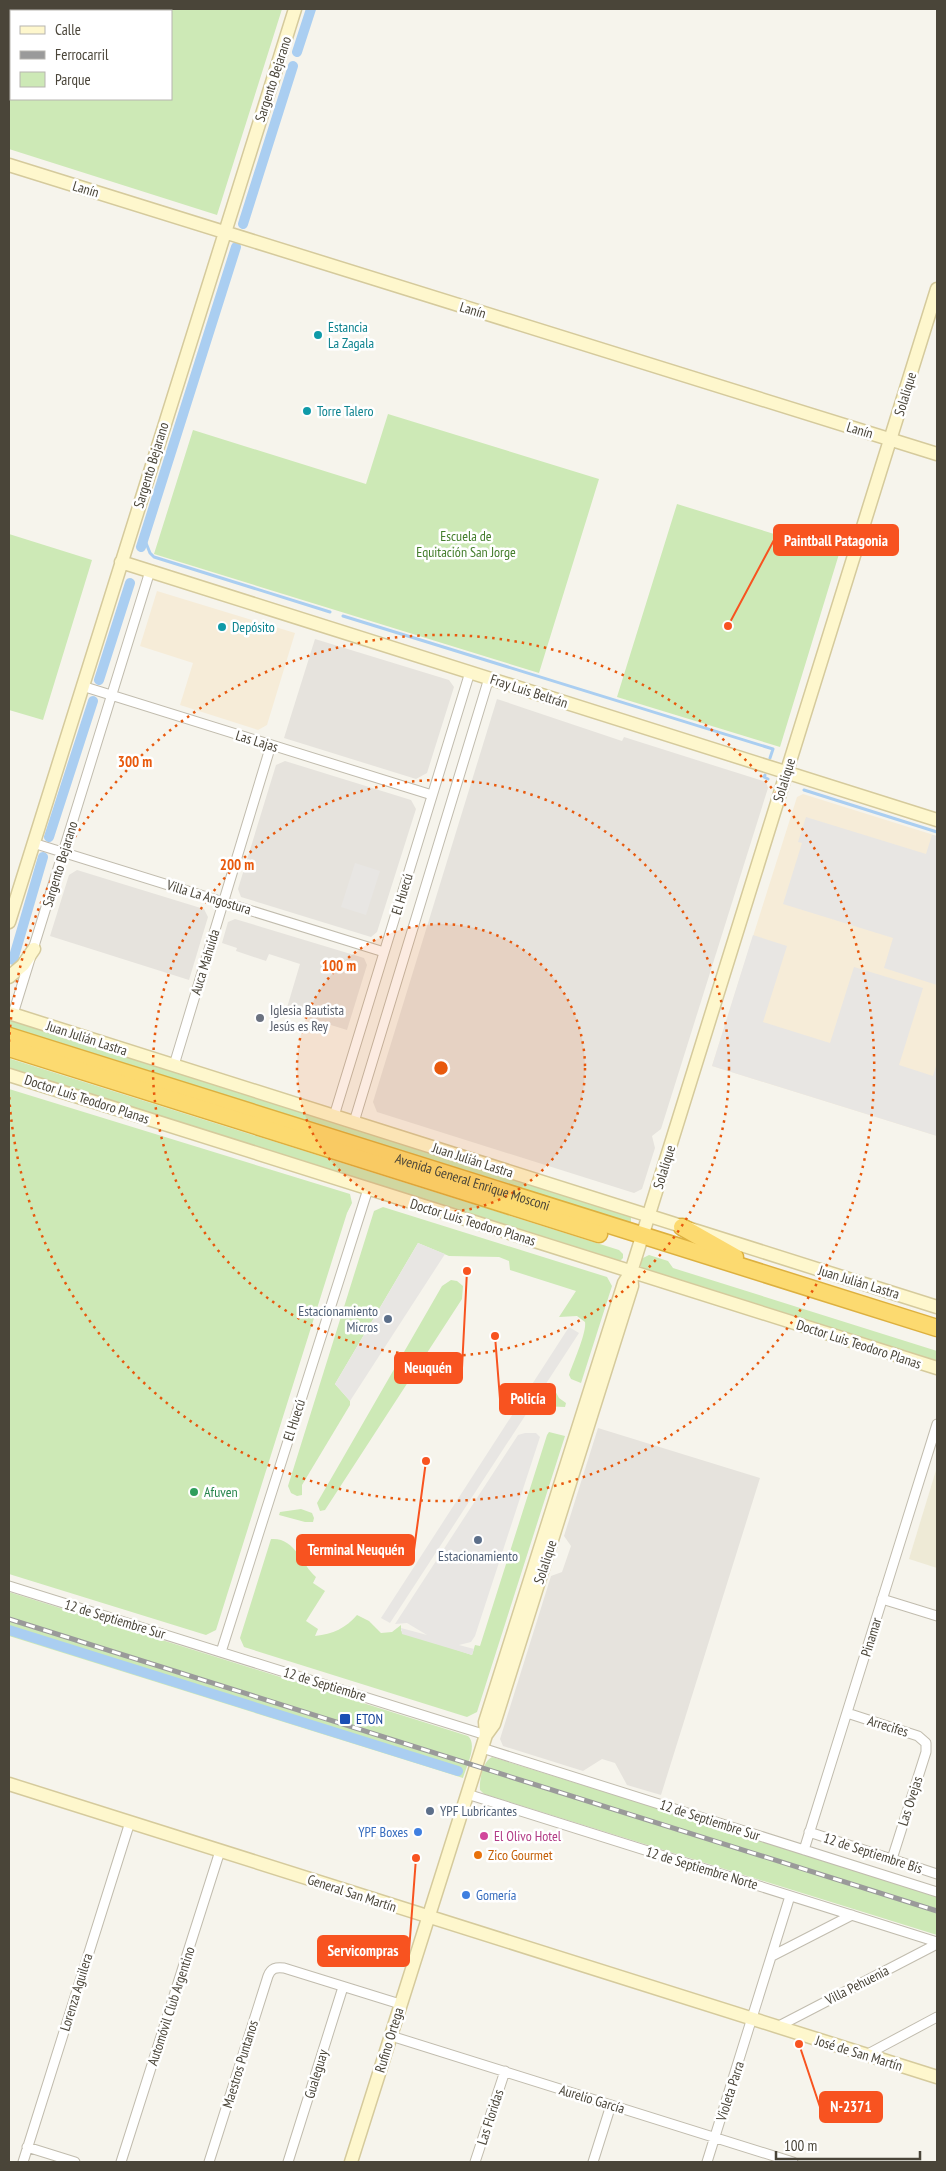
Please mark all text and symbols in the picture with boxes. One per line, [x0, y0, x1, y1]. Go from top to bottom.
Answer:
legend [10, 10, 172, 100]
text: Calle [55, 20, 81, 39]
street label: Sargento Bejarano [251, 34, 295, 124]
text: Ferrocarril [55, 45, 109, 64]
text: Parque [55, 70, 91, 89]
street label: Lanín [71, 177, 101, 201]
street label: Lanín [458, 298, 488, 322]
place label: Estancia La Zagala [328, 318, 374, 352]
marker: Estancia La Zagala [312, 329, 324, 341]
street label: Solalique [890, 370, 920, 418]
place label: Torre Talero [317, 402, 374, 420]
marker: Torre Talero [301, 405, 313, 417]
street label: Lanín [845, 418, 875, 442]
street label: Sargento Bejarano [129, 420, 173, 510]
callout: Paintball Patagonia [774, 525, 898, 555]
park label: Escuela de Equitación San Jorge [416, 527, 516, 561]
text: Paintball Patagonia [784, 531, 888, 550]
place label: Depósito [232, 618, 275, 636]
marker: Depósito [216, 621, 228, 633]
street label: Fray Luis Beltrán [488, 670, 570, 712]
street label: Las Lajas [234, 726, 281, 756]
text: 300 m [118, 752, 152, 771]
street label: Solalique [769, 756, 799, 804]
street label: Sargento Bejarano [38, 819, 82, 909]
text: 200 m [220, 855, 254, 874]
street label: El Huecú [387, 871, 417, 917]
street label: Villa La Angostura [164, 875, 253, 918]
street label: Auca Mahuida [186, 927, 224, 997]
text: 100 m [322, 956, 356, 975]
place label: Iglesia Bautista Jesús es Rey [269, 1001, 344, 1035]
marker: Iglesia Bautista Jesús es Rey [254, 1012, 266, 1024]
street label: Juan Julián Lastra [43, 1016, 130, 1060]
centre of rings [432, 1059, 450, 1077]
street label: Doctor Luis Teodoro Planas [22, 1070, 152, 1128]
street label: Juan Julián Lastra [429, 1138, 516, 1182]
street label: Solalique [649, 1143, 679, 1191]
street label: Avenida General Enrique Mosconi [393, 1149, 552, 1215]
street label: Doctor Luis Teodoro Planas [408, 1194, 538, 1250]
street label: Juan Julián Lastra [815, 1261, 902, 1303]
place label: Estacionamiento Micros [298, 1302, 378, 1336]
marker: Estacionamiento Micros [382, 1313, 394, 1325]
street label: Doctor Luis Teodoro Planas [794, 1315, 924, 1373]
callout: Neuquén [395, 1353, 462, 1383]
text: Neuquén [404, 1358, 452, 1377]
callout: Policía [500, 1384, 555, 1414]
text: Policía [510, 1389, 546, 1408]
street label: El Huecú [279, 1397, 309, 1443]
place label: Afuven [204, 1483, 238, 1501]
marker: Afuven [188, 1486, 200, 1498]
marker: Estacionamiento [472, 1534, 484, 1546]
callout: Terminal Neuquén [297, 1535, 414, 1565]
street label: Solalique [529, 1538, 561, 1586]
text: Terminal Neuquén [307, 1540, 405, 1559]
place label: Estacionamiento [438, 1547, 518, 1565]
street label: 12 de Septiembre Sur [62, 1595, 168, 1643]
street label: Pinamar [857, 1615, 885, 1659]
street label: 12 de Septiembre [281, 1663, 369, 1705]
place label: ETON [356, 1710, 383, 1728]
street label: Arrecifes [865, 1711, 911, 1741]
marker: ETON [338, 1712, 352, 1726]
street label: Las Ovejas [894, 1774, 927, 1828]
street label: 12 de Septiembre Sur [657, 1795, 763, 1845]
place label: YPF Lubricantes [440, 1802, 517, 1820]
marker: YPF Lubricantes [424, 1805, 436, 1817]
place label: YPF Boxes [358, 1823, 408, 1841]
marker: YPF Boxes [412, 1826, 424, 1838]
place label: El Olivo Hotel [494, 1827, 562, 1845]
street label: 12 de Septiembre Bis [821, 1829, 925, 1878]
marker: El Olivo Hotel [478, 1830, 490, 1842]
street label: 12 de Septiembre Norte [644, 1842, 760, 1894]
place label: Zico Gourmet [488, 1846, 553, 1864]
marker: Zico Gourmet [472, 1849, 484, 1861]
street label: General San Martín [305, 1870, 399, 1916]
place label: Gomería [476, 1886, 516, 1904]
marker: Gomería [460, 1889, 472, 1901]
callout: Servicompras [318, 1936, 409, 1966]
text: Servicompras [328, 1941, 398, 1960]
street label: Automóvil Club Argentino [143, 1944, 199, 2068]
street label: Lorenza Aguilera [56, 1951, 96, 2033]
street label: Villa Pehuenia [821, 1961, 892, 2009]
street label: Rufino Ortega [371, 2005, 407, 2075]
street label: Maestros Puntanos [218, 2018, 262, 2110]
street label: José de San Martín [812, 2031, 905, 2075]
street label: Gualeguay [300, 2047, 332, 2101]
street label: Violeta Parra [712, 2059, 748, 2124]
street label: Aurelio García [557, 2081, 627, 2117]
street label: Las Floridas [473, 2087, 507, 2147]
callout: N-2371 [820, 2092, 882, 2122]
text: N-2371 [830, 2097, 872, 2116]
scale bar [776, 2128, 920, 2160]
text: 100 m [784, 2136, 817, 2155]

